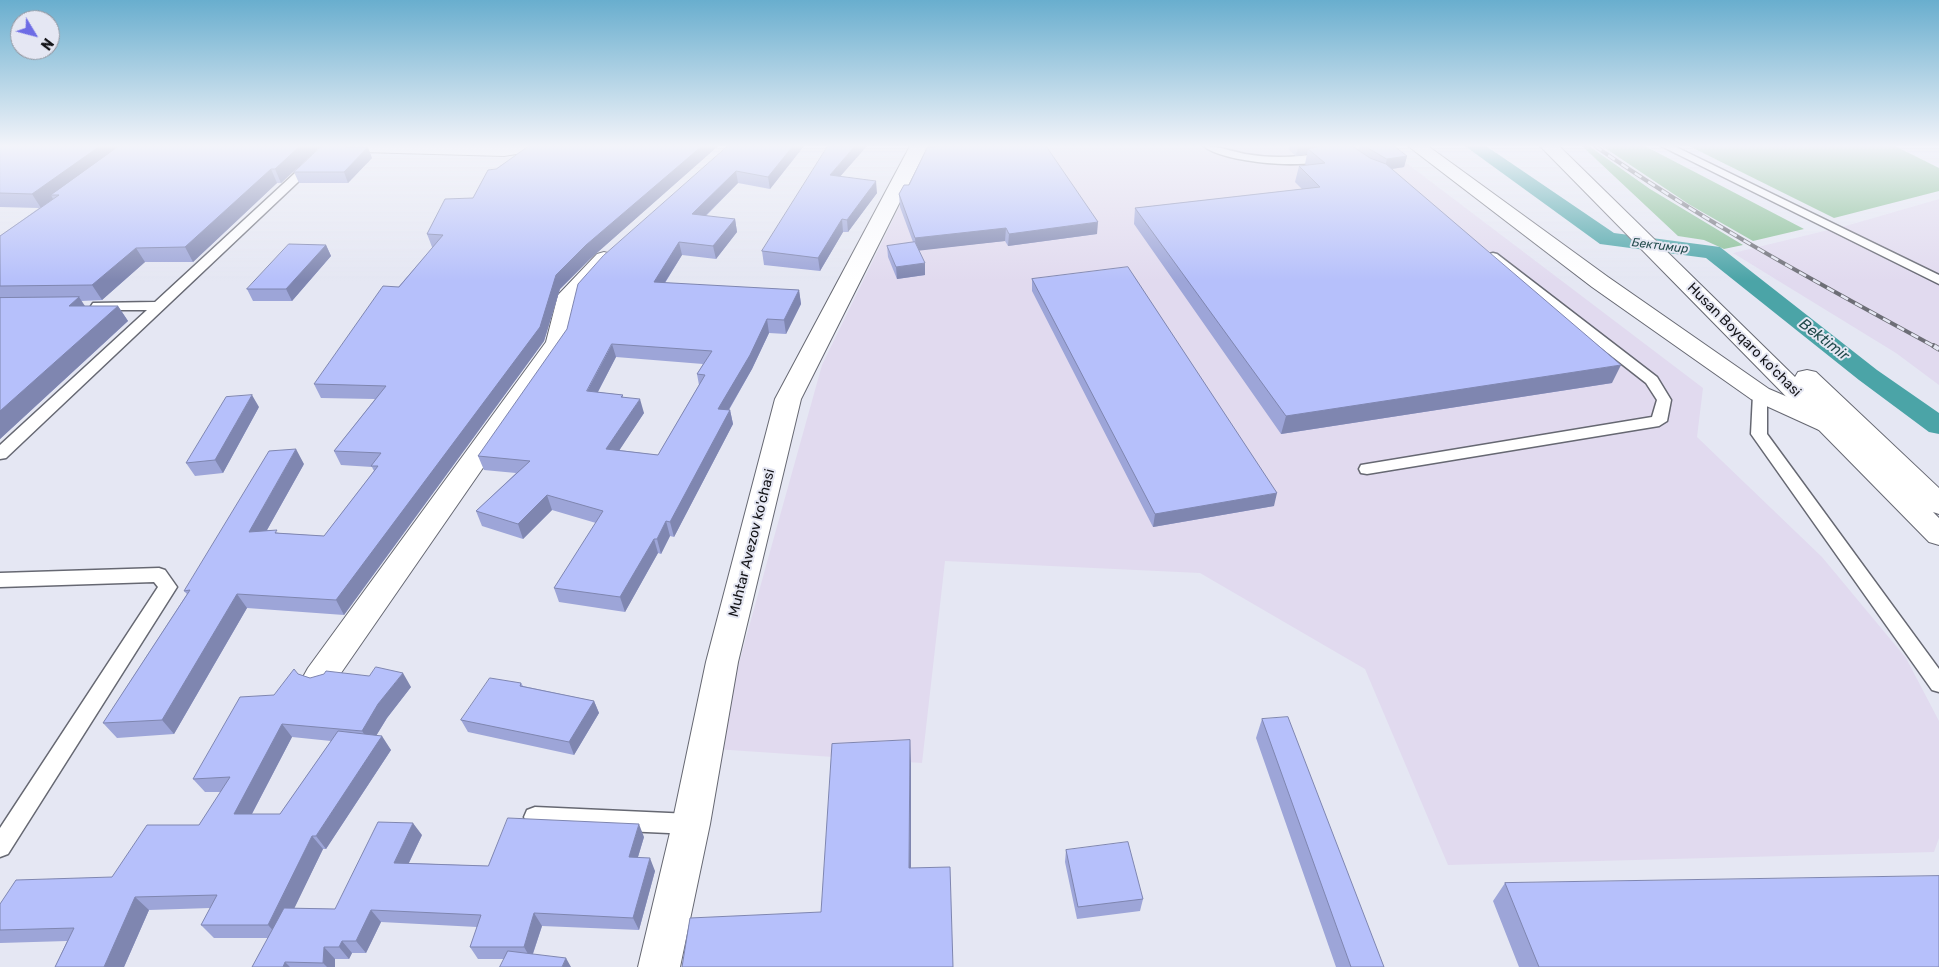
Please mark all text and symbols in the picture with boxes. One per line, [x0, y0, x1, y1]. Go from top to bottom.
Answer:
north arrow [10, 10, 60, 60]
text: N [37, 35, 56, 53]
water label: Бектимир [1631, 235, 1689, 257]
street label: Husan Boyqaro ko'chasi [1684, 280, 1804, 400]
water label: Bektimir [1795, 315, 1853, 365]
street label: Muhtar Avezov ko'chasi [725, 467, 779, 619]

